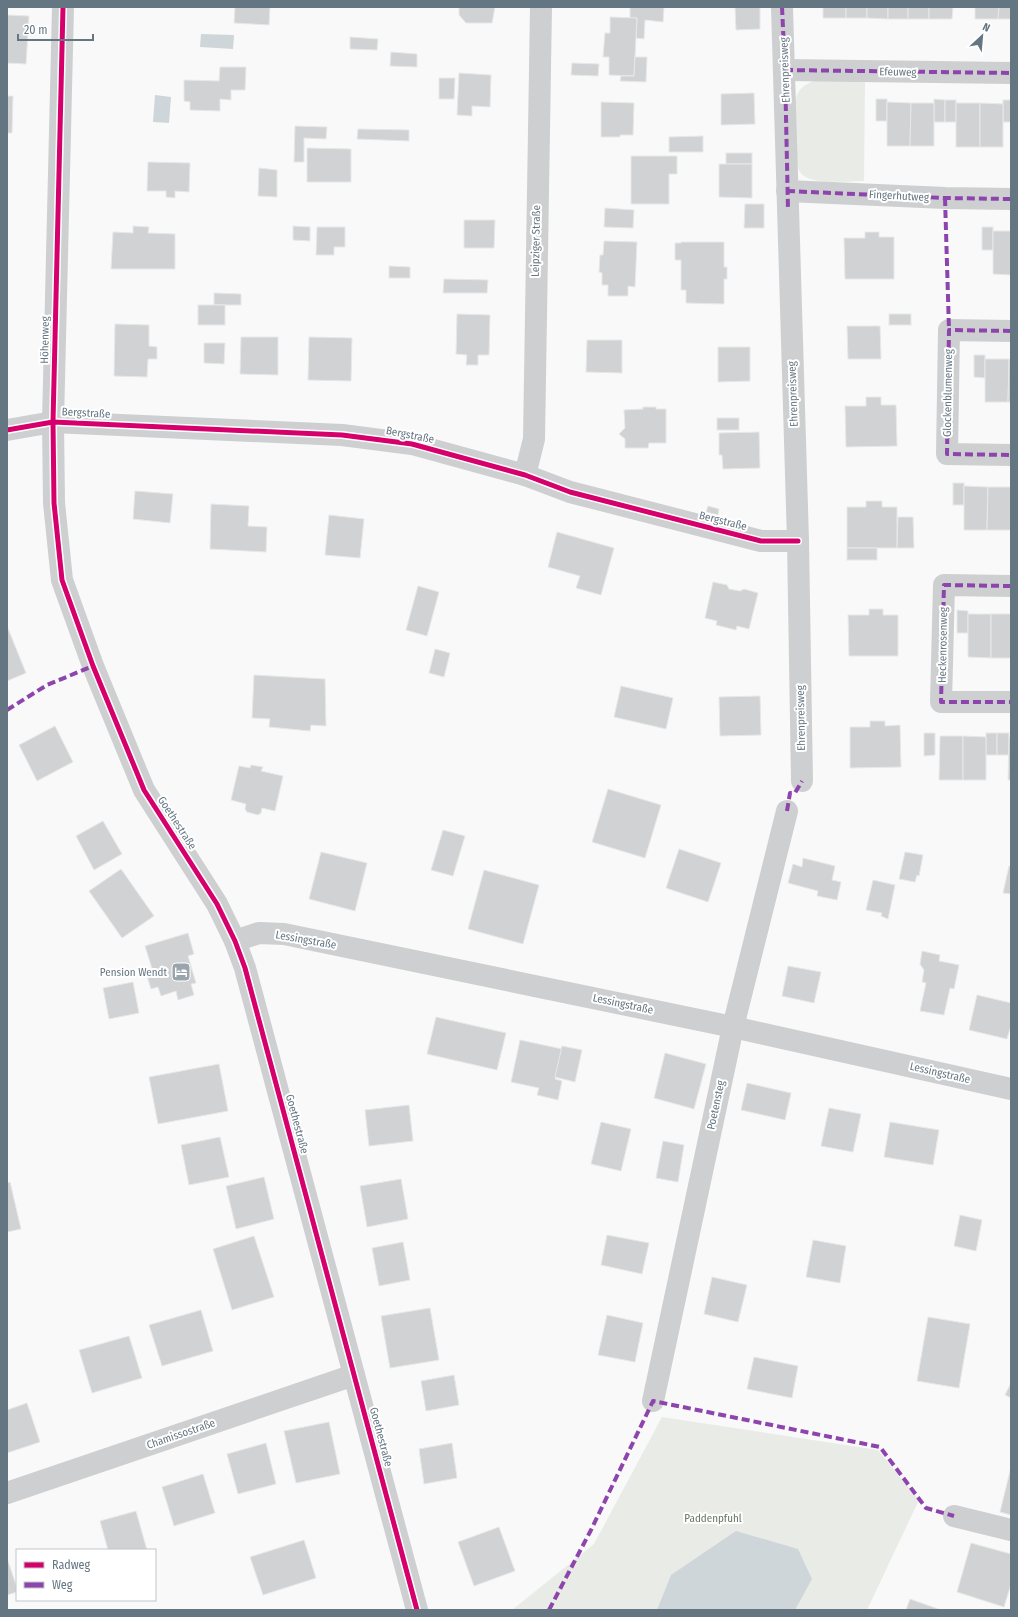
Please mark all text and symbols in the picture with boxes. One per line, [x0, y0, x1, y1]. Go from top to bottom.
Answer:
scale bar [18, 16, 93, 42]
north arrow [962, 16, 1002, 56]
text: N [980, 20, 992, 35]
text: 20 m [24, 23, 48, 37]
street label: Ehrenpreisweg [777, 36, 793, 103]
street label: Efeuweg [879, 65, 918, 79]
street label: Fingerhutweg [869, 188, 930, 204]
street label: Leipziger Straße [529, 205, 543, 277]
street label: Höhenweg [38, 315, 52, 364]
street label: Glockenblumenweg [941, 348, 955, 437]
street label: Ehrenpreisweg [785, 360, 801, 427]
street label: Bergstraße [61, 405, 111, 421]
street label: Bergstraße [385, 424, 435, 446]
street label: Bergstraße [698, 509, 748, 533]
street label: Heckenrosenweg [936, 606, 950, 683]
street label: Ehrenpreisweg [794, 684, 808, 751]
street label: Goethestraße [155, 794, 199, 852]
street label: Lessingstraße [275, 928, 337, 952]
hotel icon: Pension Wendt [170, 961, 192, 983]
place label: Pension Wendt [100, 966, 167, 979]
street label: Lessingstraße [592, 991, 654, 1017]
street label: Lessingstraße [909, 1060, 971, 1086]
street label: Poetensteg [704, 1078, 728, 1131]
street label: Goethestraße [283, 1093, 311, 1155]
street label: Goethestraße [367, 1406, 395, 1468]
street label: Chamissostraße [145, 1416, 217, 1452]
park label: Paddenpfuhl [684, 1512, 742, 1525]
legend [16, 1549, 156, 1601]
text: Radweg [52, 1558, 91, 1572]
text: Weg [52, 1578, 73, 1592]

